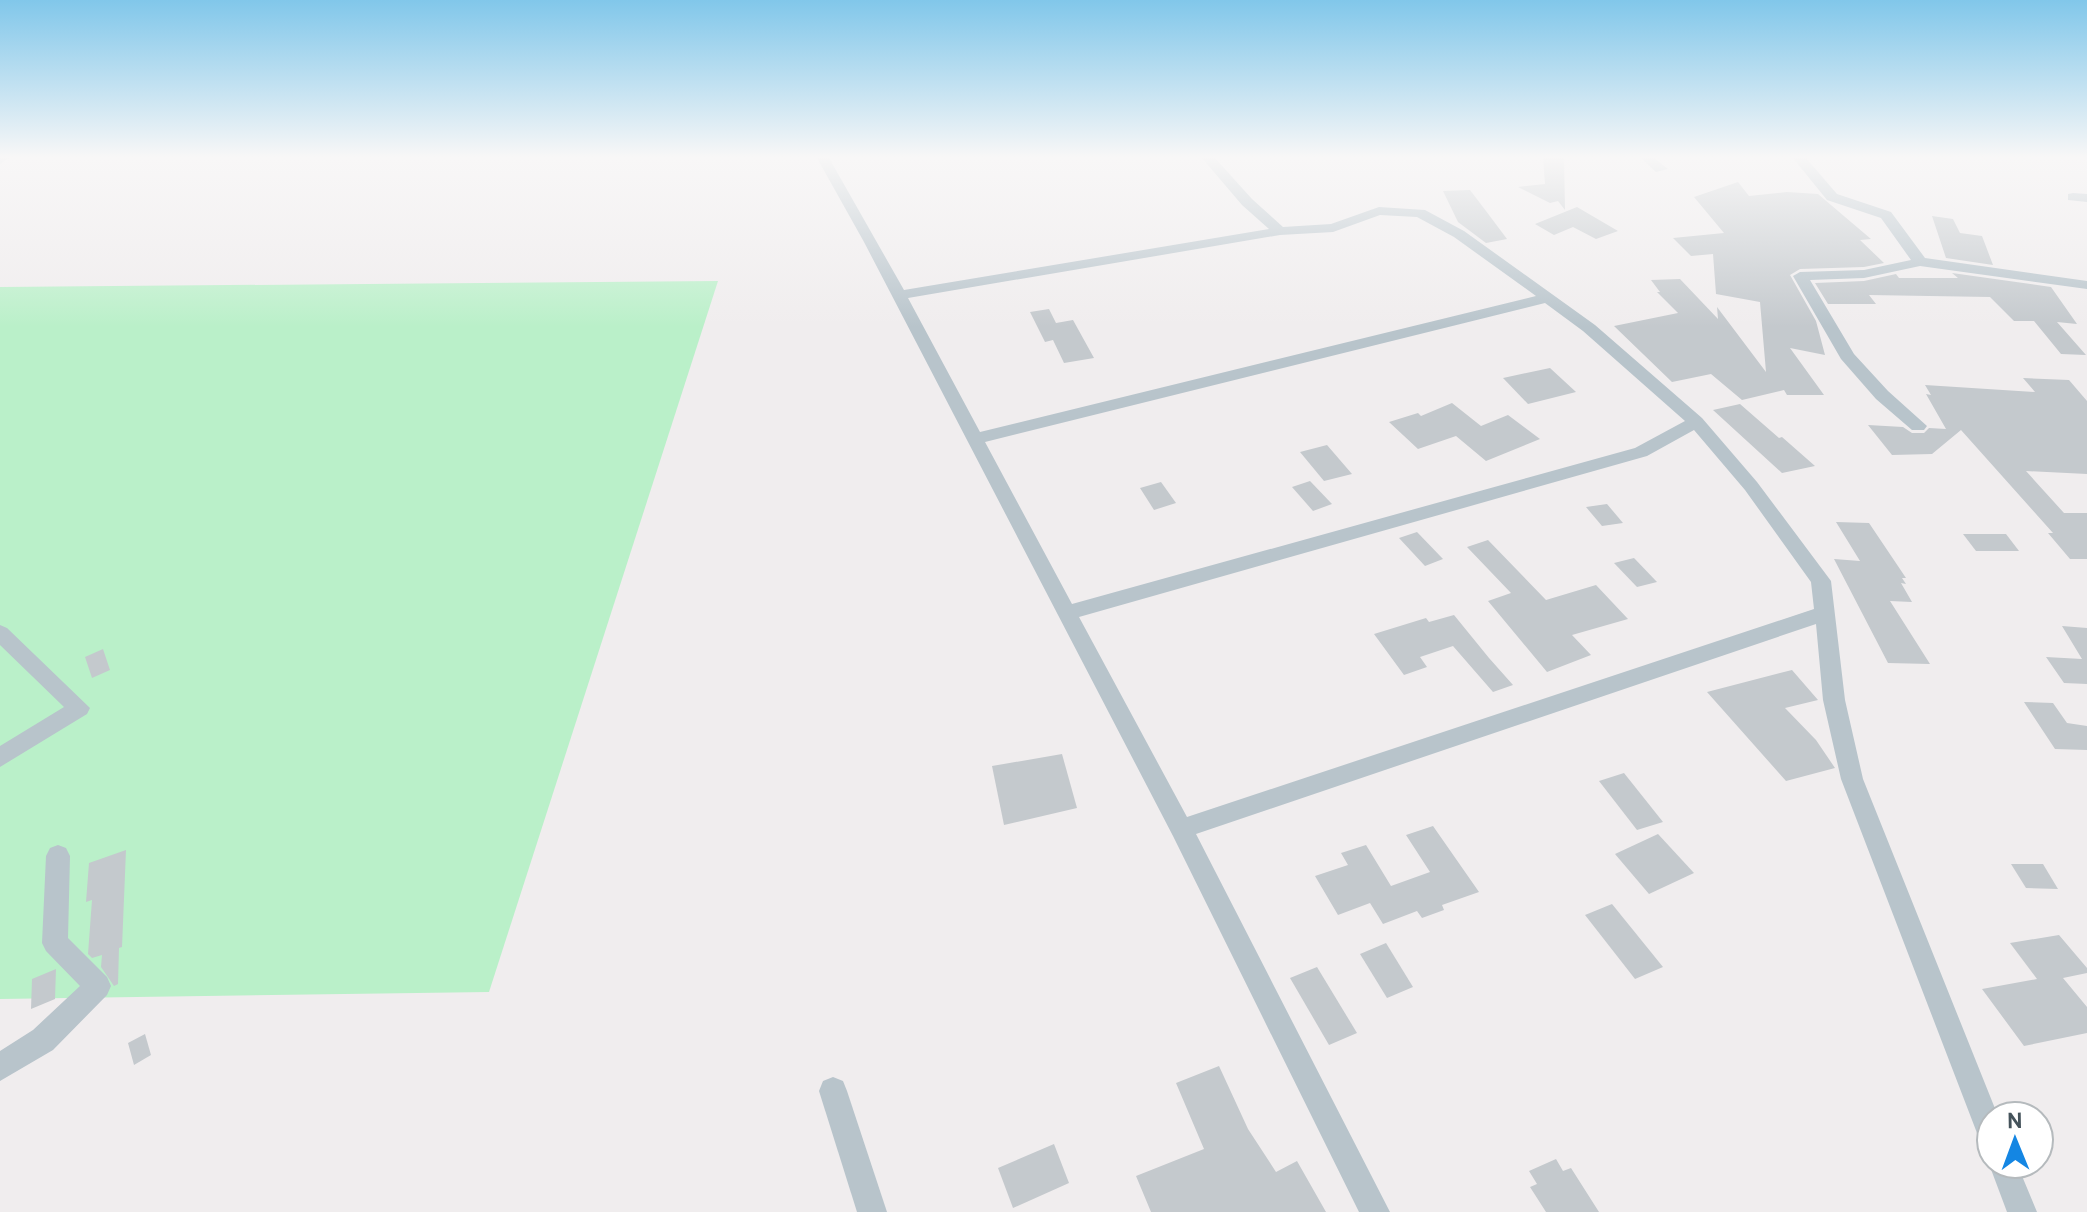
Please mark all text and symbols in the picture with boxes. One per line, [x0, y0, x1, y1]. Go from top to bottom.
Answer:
north arrow [1975, 1100, 2055, 1180]
text: N [2007, 1109, 2023, 1136]

